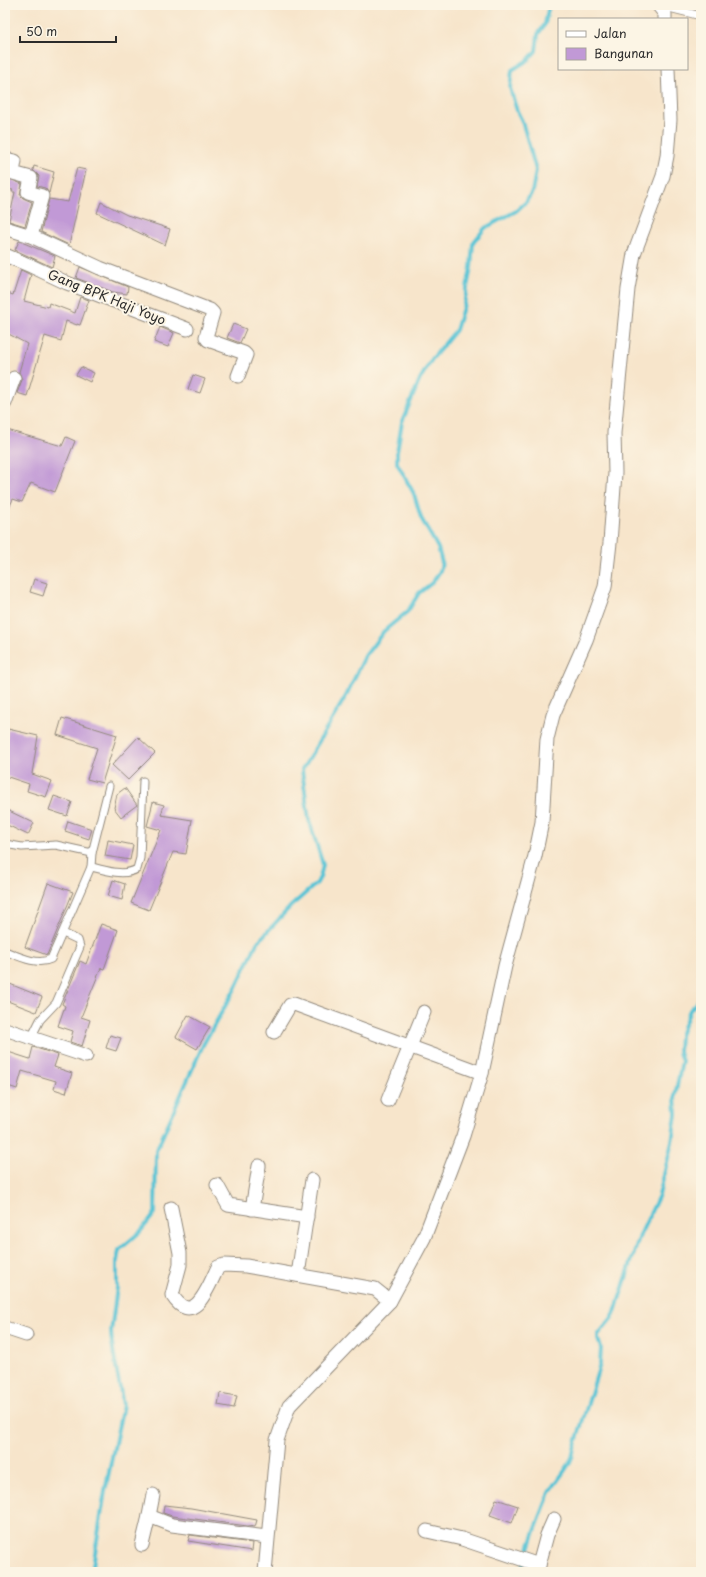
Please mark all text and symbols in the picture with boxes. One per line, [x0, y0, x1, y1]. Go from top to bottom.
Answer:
scale bar [20, 18, 116, 44]
legend [558, 18, 688, 70]
text: 50 m [26, 22, 57, 40]
text: Jalan [594, 24, 627, 42]
text: Bangunan [594, 44, 653, 62]
street label: Gang BPK Haji Yoyo [45, 264, 169, 329]

